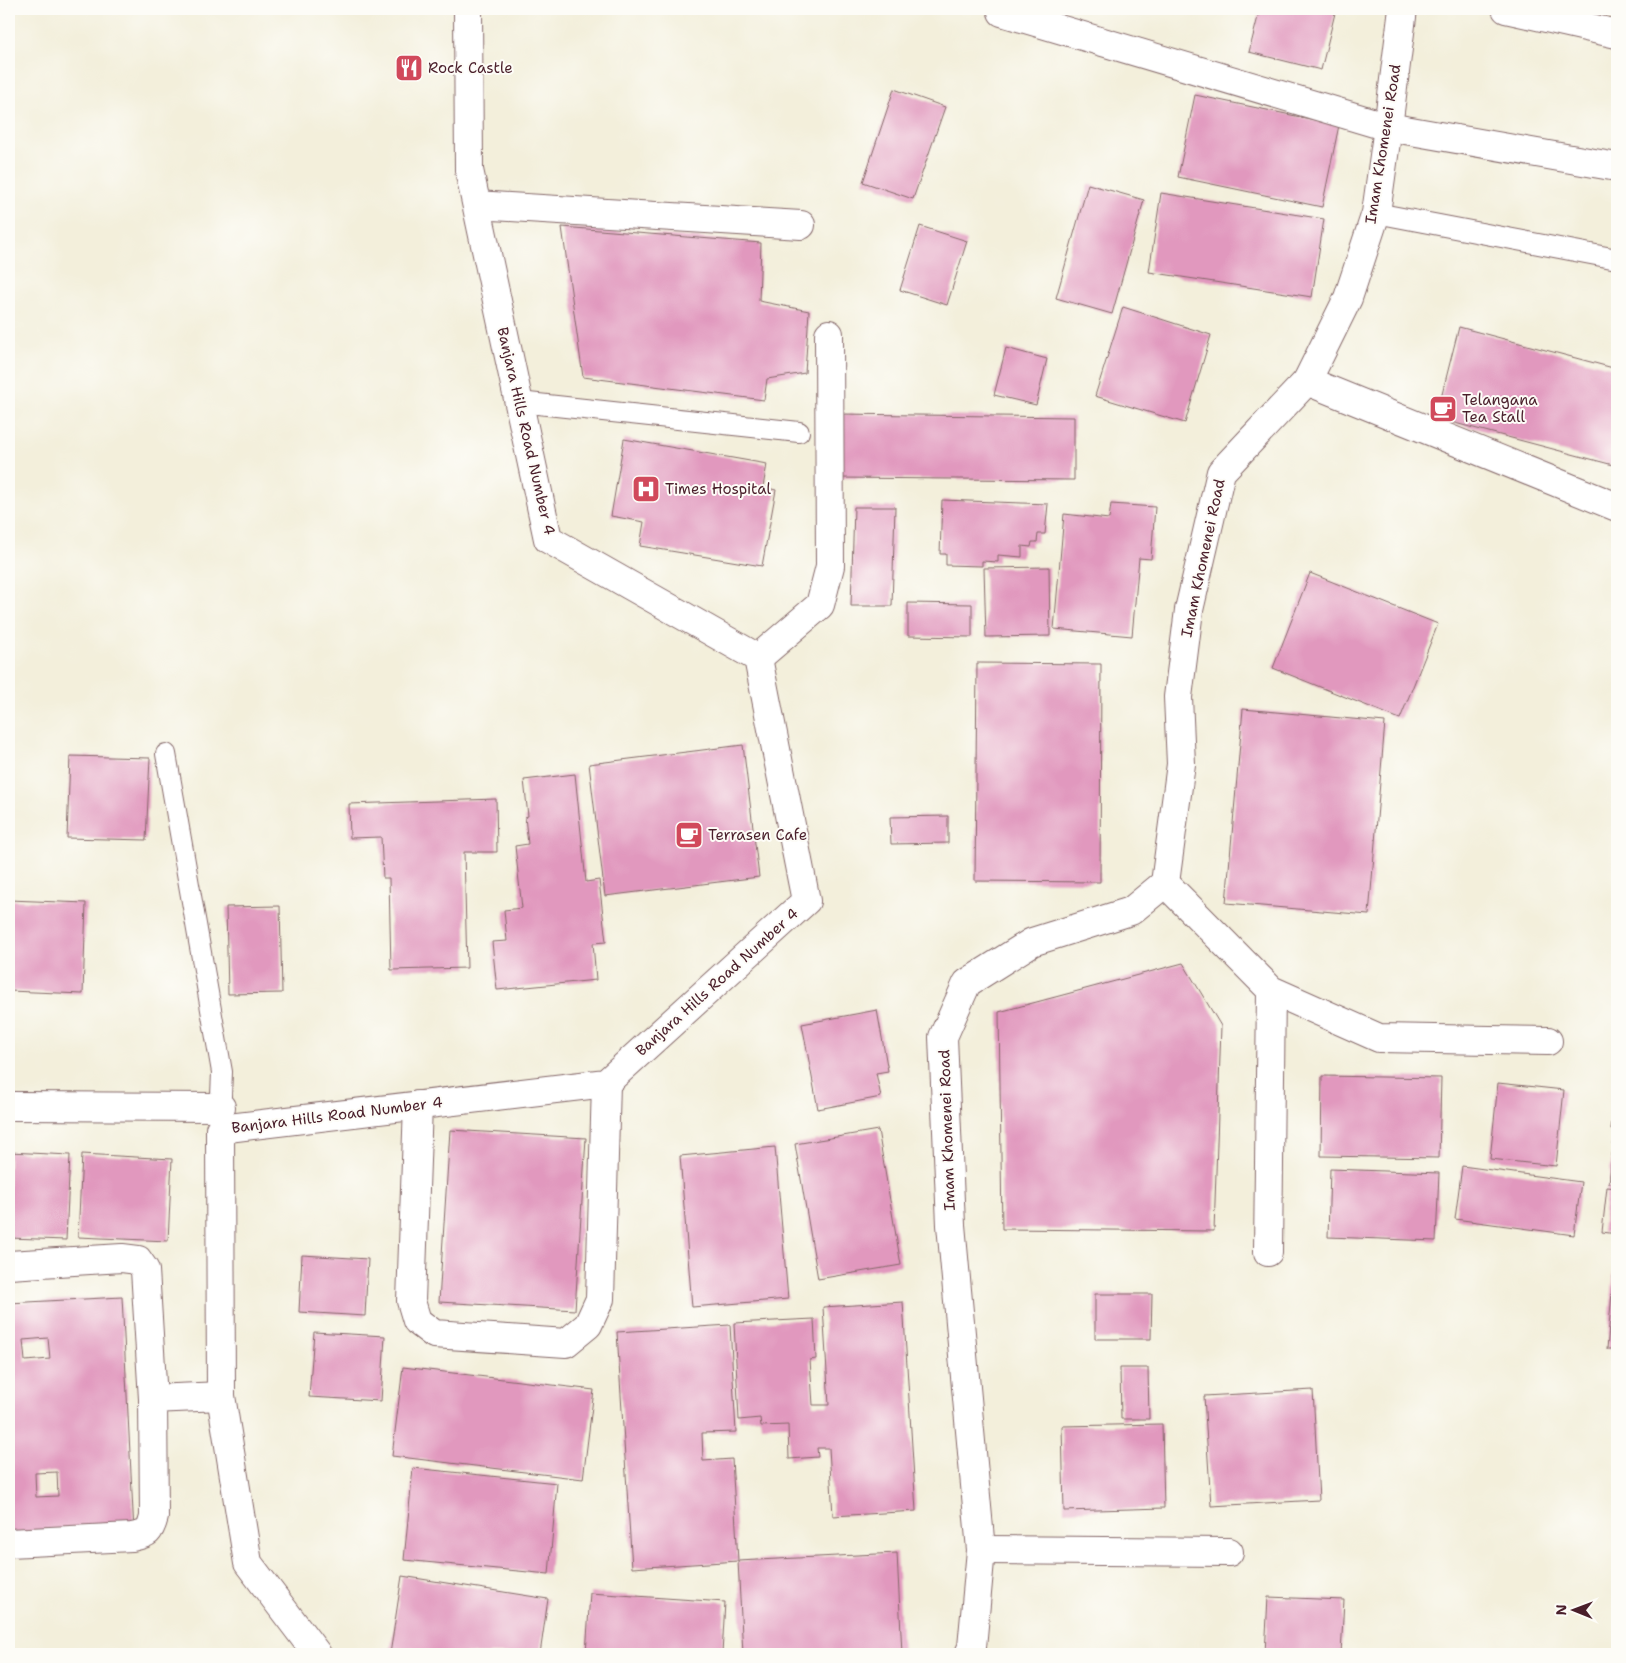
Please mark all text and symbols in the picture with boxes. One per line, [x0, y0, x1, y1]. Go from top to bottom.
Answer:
restaurant icon: Rock Castle [394, 53, 424, 83]
place label: Rock Castle [428, 58, 513, 78]
street label: Imam Khomenei Road [1361, 62, 1406, 225]
street label: Banjara Hills Road Number 4 [492, 325, 560, 537]
place label: Telangana Tea Stall [1462, 390, 1538, 427]
cafe icon: Telangana Tea Stall [1428, 394, 1458, 424]
hospital icon: Times Hospital [631, 474, 661, 504]
street label: Imam Khomenei Road [1176, 477, 1230, 639]
place label: Times Hospital [665, 479, 772, 499]
cafe icon: Terrasen Cafe [674, 820, 704, 850]
place label: Terrasen Cafe [708, 825, 807, 845]
street label: Banjara Hills Road Number 4 [631, 903, 803, 1061]
street label: Imam Khomenei Road [934, 1049, 960, 1211]
street label: Banjara Hills Road Number 4 [230, 1092, 444, 1138]
north arrow [1548, 1586, 1598, 1636]
text: N [1552, 1604, 1570, 1615]

